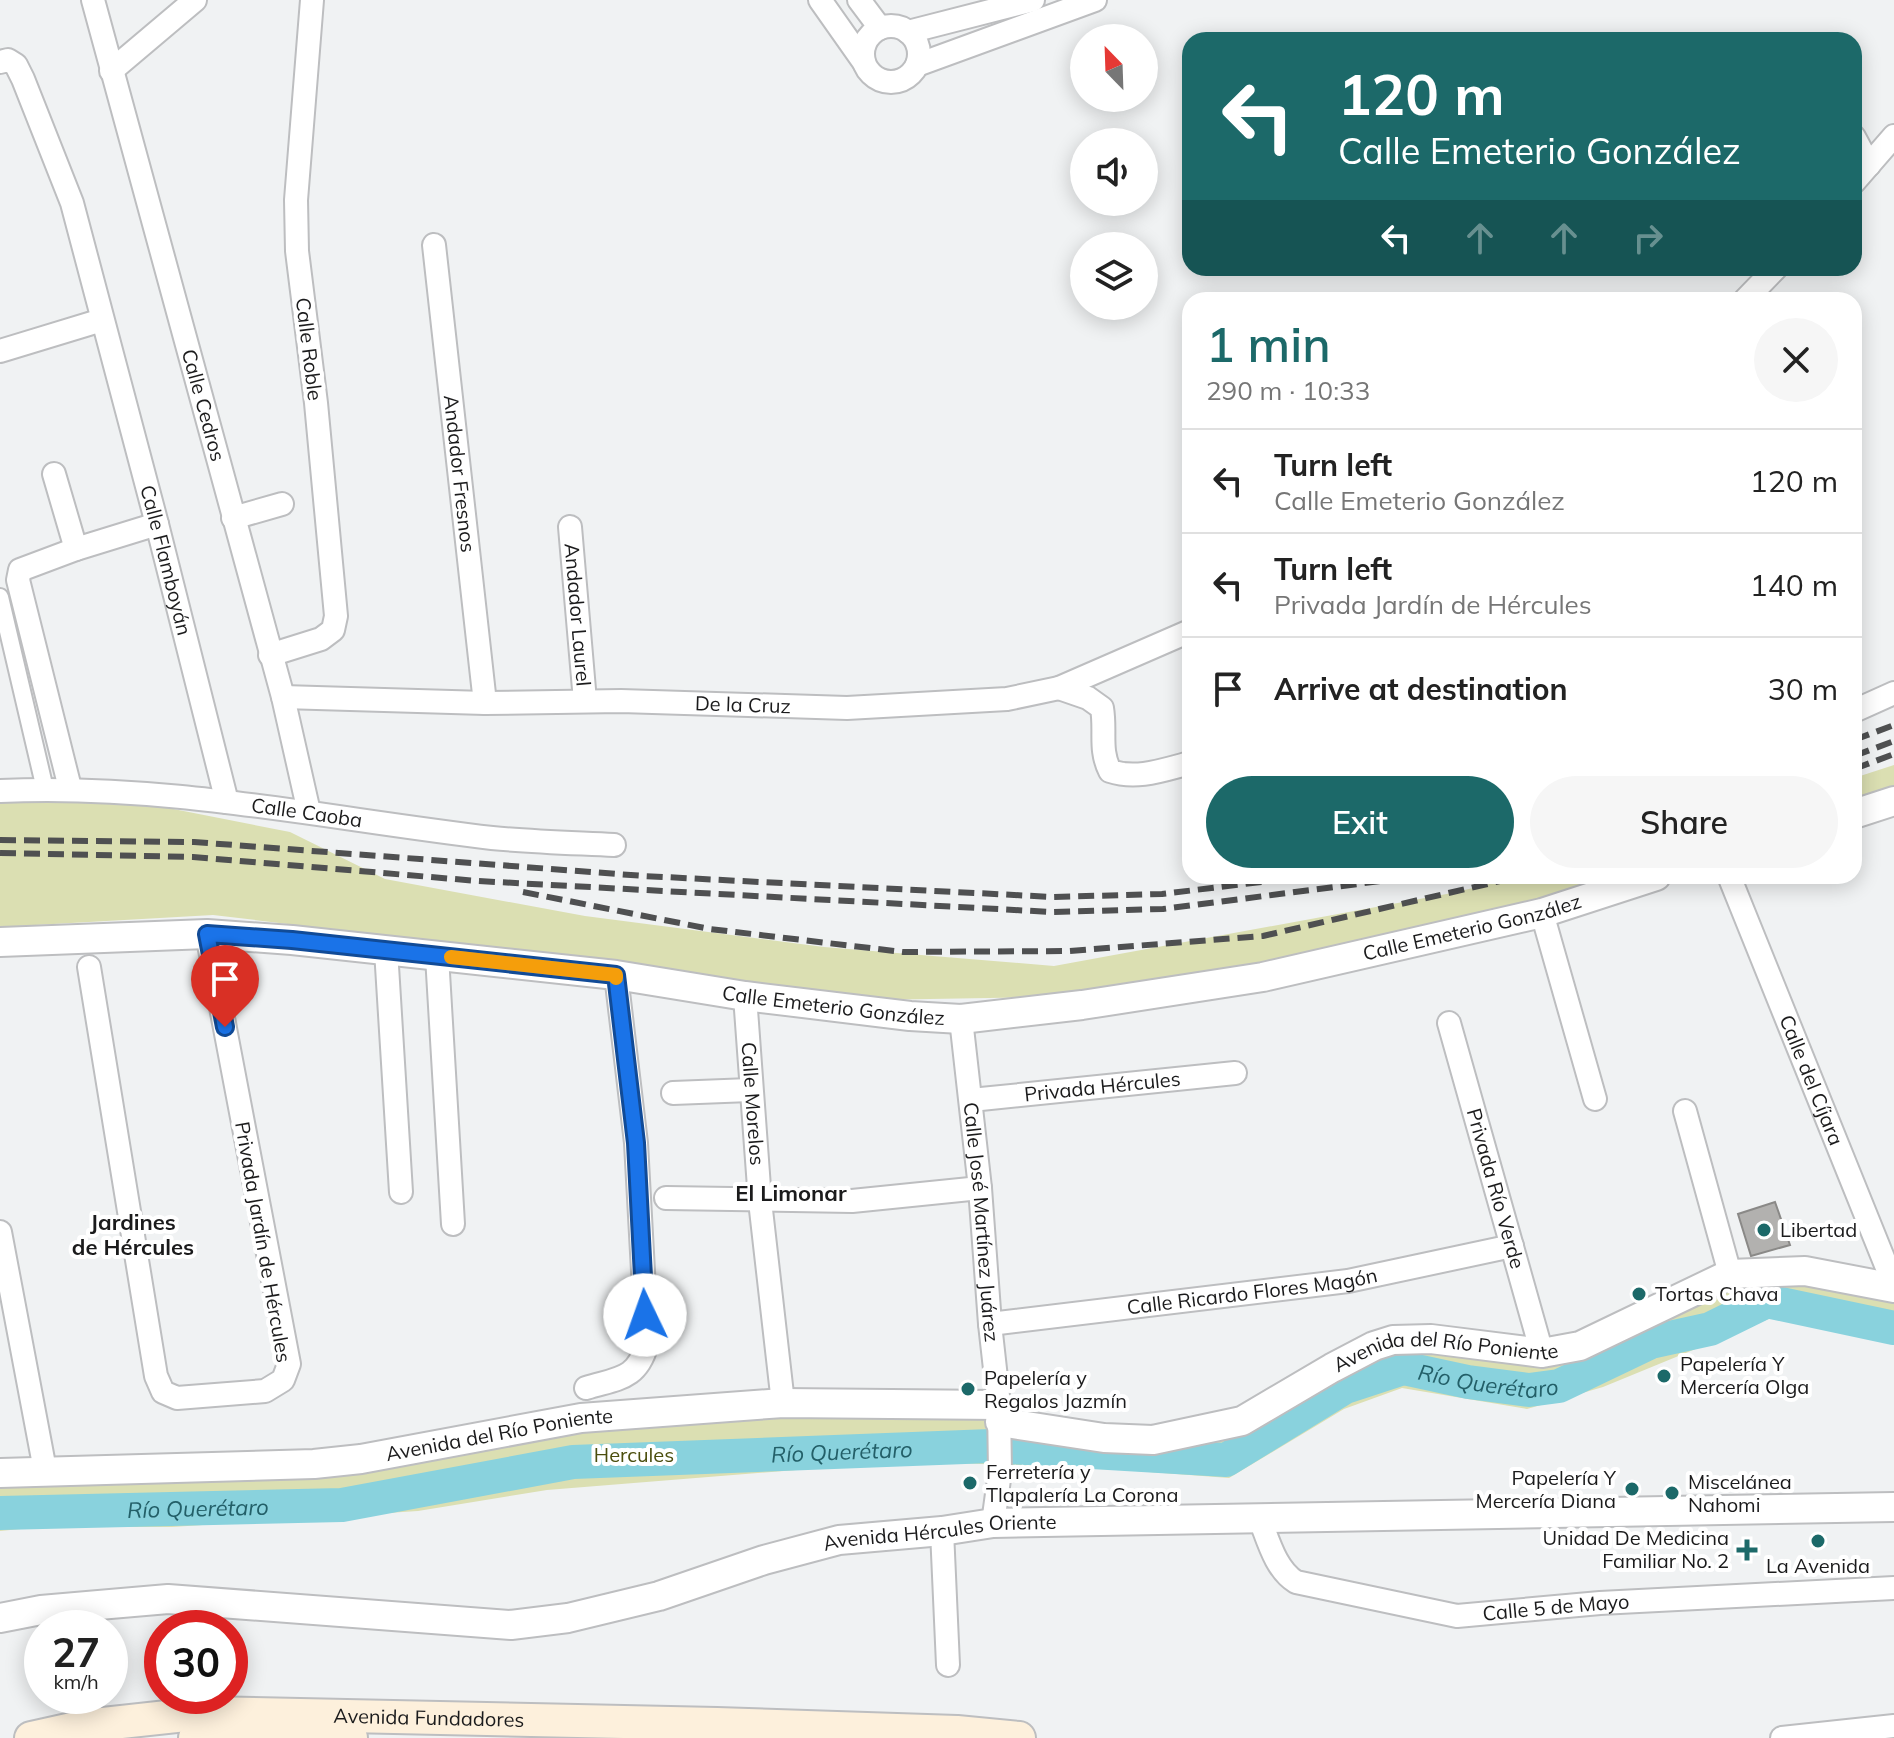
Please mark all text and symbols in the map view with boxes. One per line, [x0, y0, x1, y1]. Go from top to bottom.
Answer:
north arrow [1070, 24, 1158, 112]
map controls [1070, 24, 1158, 320]
text: 120 m [1338, 59, 1505, 129]
icon: left [1206, 64, 1310, 168]
button: sound [1070, 128, 1158, 216]
text: Calle Emeterio González [1338, 128, 1741, 173]
icon: left [1374, 216, 1418, 260]
icon: ahead [1458, 216, 1502, 260]
icon: ahead [1542, 216, 1586, 260]
icon: right [1626, 216, 1670, 260]
button: layers [1070, 232, 1158, 320]
street label: Calle Roble [291, 296, 328, 402]
text: 1 min [1206, 314, 1331, 374]
button: close [1754, 318, 1838, 402]
street label: Calle Cedros [177, 346, 231, 464]
text: 290 m · 10:33 [1206, 374, 1370, 407]
street label: Andador Fresnos [439, 393, 481, 554]
text: Turn left [1274, 446, 1392, 484]
icon: left [1206, 459, 1250, 503]
text: 120 m [1750, 462, 1838, 500]
street label: Calle Flamboyán [135, 482, 198, 638]
text: Calle Emeterio González [1274, 484, 1565, 517]
street label: Andador Laurel [559, 542, 597, 687]
text: Turn left [1274, 550, 1392, 588]
icon: left [1206, 563, 1250, 607]
text: 140 m [1750, 566, 1838, 604]
text: Privada Jardín de Hércules [1274, 588, 1592, 621]
icon: arrive [1206, 667, 1250, 711]
text: Arrive at destination [1274, 670, 1568, 708]
text: 30 m [1768, 670, 1838, 708]
street label: De la Cruz [695, 690, 791, 718]
button: Exit [1206, 776, 1514, 868]
button: Share [1530, 776, 1838, 868]
street label: Calle Caoba [250, 792, 364, 832]
street label: Calle Emeterio González [1360, 888, 1584, 966]
pin [191, 945, 259, 1027]
icon: arrive [203, 957, 247, 1001]
street label: Calle Emeterio González [720, 979, 945, 1030]
street label: Calle del Cíjara [1774, 1011, 1849, 1149]
street label: Calle Morelos [736, 1041, 770, 1166]
street label: Privada Hércules [1023, 1066, 1182, 1106]
street label: Calle José Martínez Juárez [958, 1101, 1005, 1343]
street label: Privada Río Verde [1462, 1105, 1531, 1271]
street label: Privada Jardín de Hércules [230, 1119, 297, 1364]
district label: El Limonar [735, 1179, 847, 1207]
district label: Jardines de Hércules [72, 1208, 194, 1261]
place label: Libertad [1780, 1217, 1857, 1242]
marker: Libertad [1755, 1221, 1773, 1239]
street label: Calle Ricardo Flores Magón [1125, 1262, 1379, 1319]
position arrow [603, 1273, 687, 1357]
place label: Tortas Chava [1655, 1281, 1779, 1306]
marker: Tortas Chava [1630, 1285, 1648, 1303]
street label: Avenida del Río Poniente [1329, 1326, 1560, 1377]
place label: Papelería Y Mercería Olga [1680, 1351, 1809, 1399]
water label: Río Querétaro [1415, 1358, 1560, 1404]
place label: Papelería y Regalos Jazmín [984, 1365, 1127, 1413]
marker: Papelería Y Mercería Olga [1655, 1367, 1673, 1385]
marker: Papelería y Regalos Jazmín [959, 1380, 977, 1398]
street label: Avenida del Río Poniente [384, 1403, 614, 1466]
water label: Río Querétaro [770, 1435, 913, 1468]
park label: Hercules [594, 1442, 674, 1467]
place label: Ferretería y Tlapalería La Corona [986, 1459, 1179, 1507]
place label: Papelería Y Mercería Diana [1476, 1465, 1617, 1513]
place label: Miscelánea Nahomi [1688, 1469, 1792, 1517]
marker: Ferretería y Tlapalería La Corona [961, 1474, 979, 1492]
marker: Papelería Y Mercería Diana [1623, 1480, 1641, 1498]
marker: Miscelánea Nahomi [1663, 1484, 1681, 1502]
water label: Río Querétaro [127, 1493, 269, 1524]
street label: Avenida Hércules Oriente [820, 1509, 1057, 1556]
place label: Unidad De Medicina Familiar No. 2 [1542, 1525, 1729, 1573]
marker: La Avenida [1809, 1532, 1827, 1550]
marker: Unidad De Medicina Familiar No. 2 [1736, 1539, 1758, 1561]
place label: La Avenida [1766, 1553, 1870, 1578]
street label: Calle 5 de Mayo [1481, 1589, 1630, 1626]
speed limit sign: 30 [144, 1610, 248, 1714]
text: 27 [52, 1627, 100, 1677]
text: km/h [53, 1669, 99, 1694]
street label: Avenida Fundadores [333, 1703, 525, 1732]

